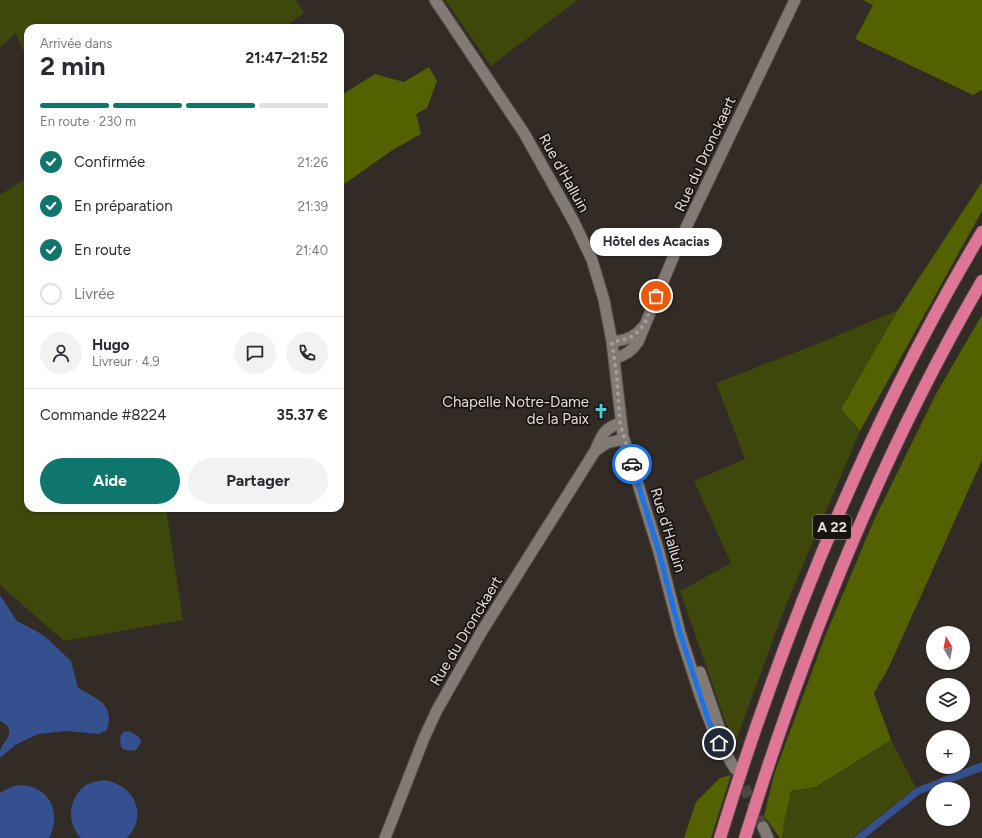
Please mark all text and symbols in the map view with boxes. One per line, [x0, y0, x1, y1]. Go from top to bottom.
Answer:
text: Arrivée dans [40, 36, 112, 51]
text: 21:47–21:52 [245, 49, 328, 67]
text: 2 min [40, 50, 106, 82]
street label: Rue du Dronckaert [670, 93, 740, 214]
text: En route · 230 m [40, 114, 136, 129]
street label: Rue d'Halluin [535, 131, 593, 215]
icon: check [40, 151, 62, 173]
text: Confirmée [74, 153, 145, 171]
text: 21:26 [297, 155, 328, 170]
icon: check [40, 195, 62, 217]
text: En préparation [74, 197, 173, 215]
text: 21:39 [298, 199, 328, 214]
callout: Hôtel des Acacias [590, 228, 722, 256]
text: Hôtel des Acacias [603, 234, 709, 249]
icon: check [40, 239, 62, 261]
text: En route [74, 241, 131, 259]
text: 21:40 [296, 243, 328, 258]
pin [639, 279, 673, 313]
text: Livrée [74, 285, 115, 303]
icon: bag [645, 285, 667, 307]
button: person [40, 332, 82, 374]
button: chat [234, 332, 276, 374]
button: phone [286, 332, 328, 374]
text: Hugo [92, 336, 130, 354]
text: Livreur · 4.9 [92, 354, 160, 369]
place label: Chapelle Notre-Dame de la Paix [442, 393, 589, 428]
church icon: Chapelle Notre-Dame de la Paix [592, 402, 610, 420]
text: Commande #8224 [40, 406, 166, 424]
text: 35.37 € [277, 406, 328, 424]
courier [612, 444, 652, 484]
icon: car [621, 453, 643, 475]
button: Aide [40, 458, 180, 504]
button: Partager [188, 458, 328, 504]
street label: Rue d'Halluin [647, 486, 689, 574]
road number: A 22 [813, 515, 851, 539]
street label: Rue du Dronckaert [426, 573, 506, 689]
north arrow [926, 626, 970, 670]
map controls [926, 626, 970, 826]
button: layers [926, 678, 970, 722]
pin [702, 726, 736, 760]
button: + [926, 730, 970, 774]
icon: home [708, 732, 730, 754]
button: − [926, 782, 970, 826]

